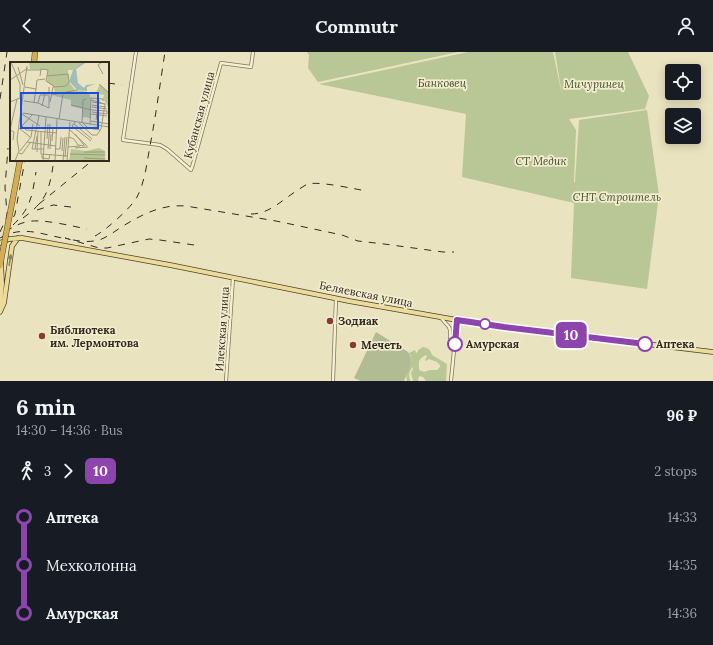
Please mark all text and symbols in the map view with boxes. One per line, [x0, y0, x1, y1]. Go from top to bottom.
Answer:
icon: back [16, 15, 38, 37]
text: Commutr [315, 15, 398, 38]
icon: person [675, 15, 697, 37]
inset map [10, 62, 109, 161]
map controls [665, 64, 701, 144]
button: locate [665, 64, 701, 100]
street label: Кубанская улица [181, 70, 217, 160]
park label: Банковец [418, 76, 467, 90]
park label: Мичуринец [564, 77, 624, 91]
button: layers [665, 108, 701, 144]
park label: СТ Медик [515, 154, 567, 168]
park label: СНТ Строитель [573, 190, 661, 204]
one-way arrow [7, 254, 13, 266]
street label: Беляевская улица [318, 278, 414, 310]
street label: Илекская улица [212, 286, 232, 372]
place label: Зодиак [338, 314, 379, 328]
marker: Зодиак [325, 316, 335, 326]
unlabelled marker [479, 318, 491, 330]
line badge: 10 [553, 322, 589, 348]
place label: Библиотека им. Лермонтова [50, 323, 139, 350]
text: 10 [564, 326, 578, 344]
marker: Библиотека им. Лермонтова [37, 331, 47, 341]
marker: Амурская [447, 336, 463, 352]
marker: Аптека [637, 336, 653, 352]
place label: Амурская [466, 337, 520, 351]
place label: Аптека [656, 337, 695, 351]
place label: Мечеть [361, 338, 402, 352]
marker: Мечеть [348, 340, 358, 350]
text: 6 min [16, 393, 76, 421]
text: 96 ₽ [667, 406, 697, 425]
text: 14:30 – 14:36 · Bus [16, 422, 123, 439]
icon: walk [16, 460, 38, 482]
icon: forward [57, 460, 79, 482]
text: 10 [93, 462, 108, 480]
text: 3 [44, 463, 51, 480]
text: 2 stops [654, 463, 697, 480]
text: Аптека [46, 508, 99, 527]
text: 14:33 [667, 509, 697, 526]
text: Мехколонна [46, 556, 137, 575]
text: 14:35 [668, 557, 697, 574]
text: Амурская [46, 604, 119, 623]
text: 14:36 [667, 605, 697, 622]

